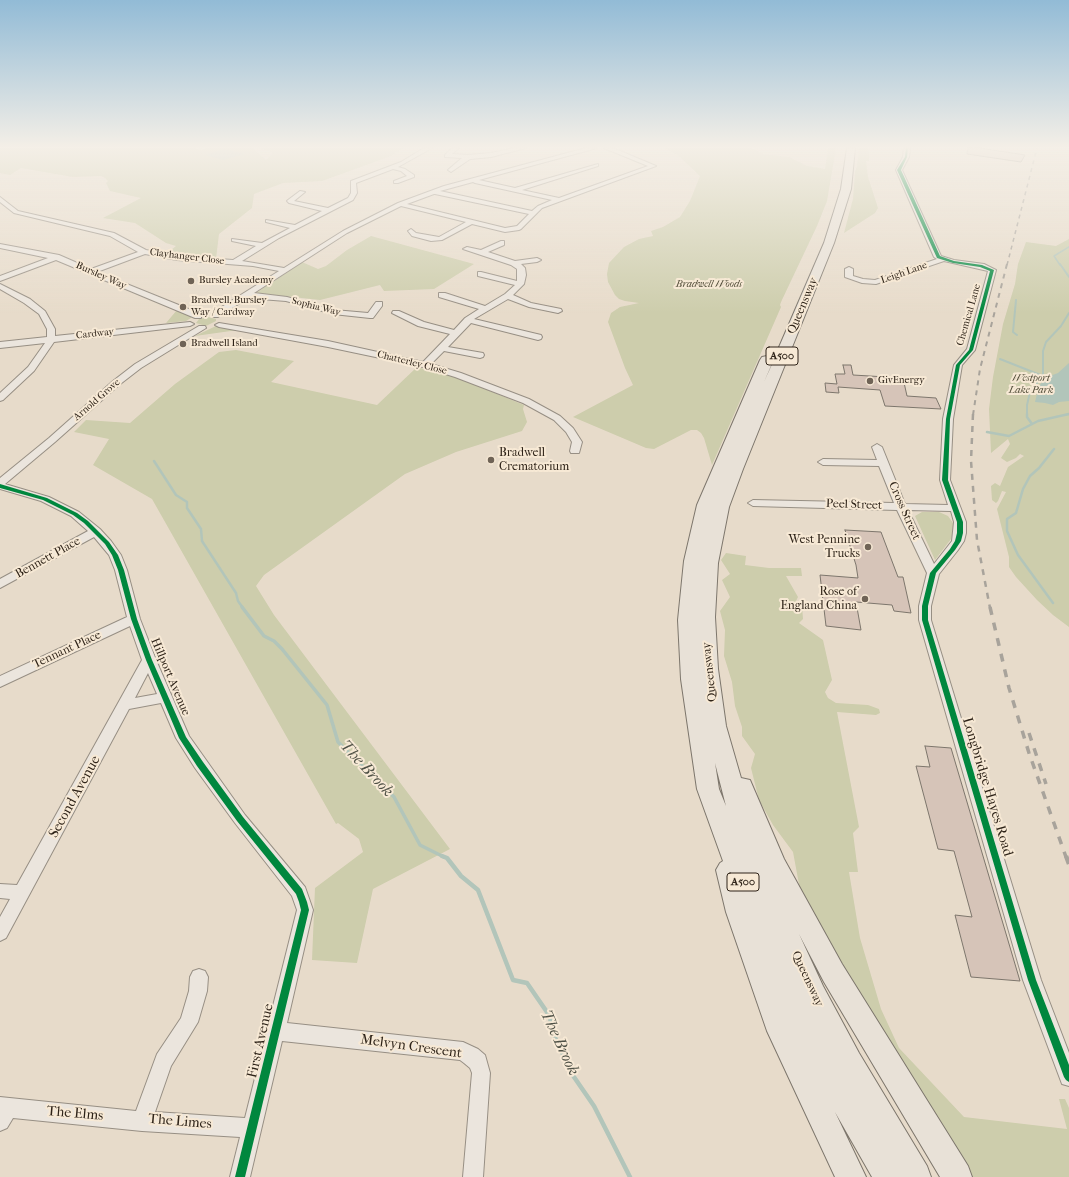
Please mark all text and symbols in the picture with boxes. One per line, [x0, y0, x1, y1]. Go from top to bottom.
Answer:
street label: Clayhanger Close [149, 246, 225, 268]
street label: Leigh Lane [879, 259, 929, 287]
street label: Bursley Way [74, 260, 128, 292]
place label: Bursley Academy [199, 275, 273, 287]
marker: Bursley Academy [186, 276, 196, 286]
street label: Queensway [785, 276, 821, 336]
park label: Bradwell Woods [676, 279, 742, 291]
street label: Chemical Lane [954, 283, 984, 347]
place label: Bradwell, Bursley Way / Cardway [191, 295, 267, 318]
street label: Sophia Way [290, 295, 342, 319]
marker: Bradwell, Bursley Way / Cardway [178, 302, 188, 312]
street label: Cardway [75, 326, 115, 342]
place label: Bradwell Island [191, 338, 258, 350]
marker: Bradwell Island [178, 339, 188, 349]
road number: A500 [766, 347, 798, 365]
street label: Chatterley Close [376, 349, 448, 377]
park label: Westport Lake Park [1009, 373, 1053, 396]
place label: GivEnergy [878, 375, 925, 387]
marker: GivEnergy [865, 376, 875, 386]
street label: Arnold Grove [71, 377, 123, 423]
place label: Bradwell Crematorium [499, 446, 569, 474]
marker: Bradwell Crematorium [486, 455, 496, 465]
street label: Cross Street [885, 480, 923, 542]
street label: Peel Street [826, 497, 882, 513]
place label: West Pennine Trucks [789, 533, 860, 561]
street label: Bennett Place [13, 534, 83, 582]
marker: West Pennine Trucks [863, 542, 873, 552]
place label: Rose of England China [781, 585, 857, 613]
marker: Rose of England China [860, 594, 870, 604]
street label: Tennant Place [31, 628, 103, 672]
street label: Hillport Avenue [147, 636, 193, 718]
street label: Queensway [700, 642, 720, 702]
street label: Longbridge Hayes Road [958, 716, 1016, 858]
water label: The Brook [335, 737, 397, 801]
street label: Second Avenue [46, 753, 104, 841]
road number: A500 [727, 873, 759, 891]
street label: Queensway [788, 949, 826, 1009]
street label: First Avenue [244, 1002, 278, 1080]
water label: The Brook [535, 1007, 583, 1079]
street label: Melvyn Crescent [359, 1032, 463, 1062]
street label: The Elms [46, 1103, 104, 1125]
street label: The Limes [148, 1111, 212, 1133]

